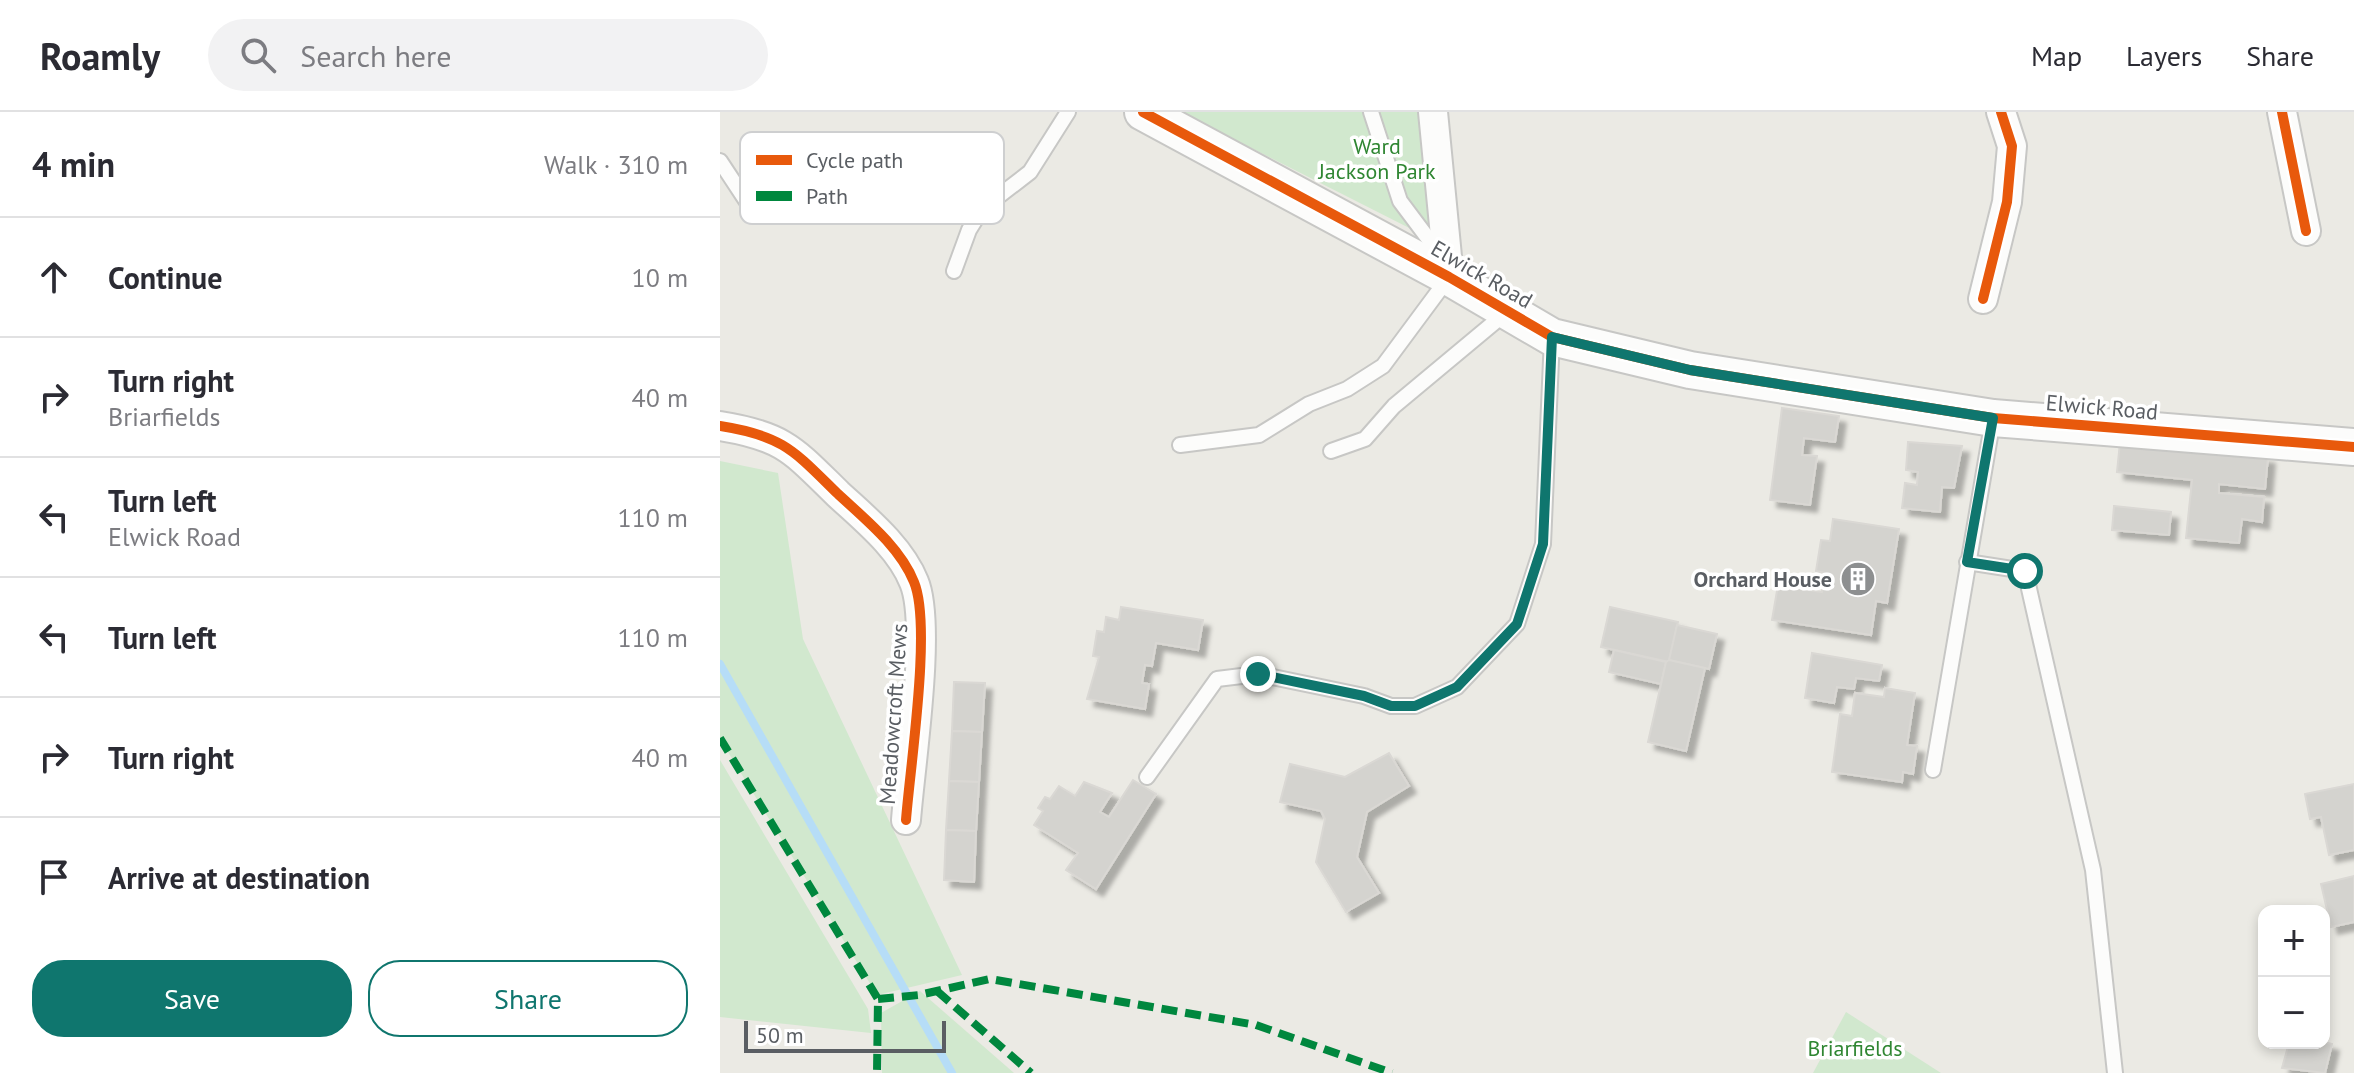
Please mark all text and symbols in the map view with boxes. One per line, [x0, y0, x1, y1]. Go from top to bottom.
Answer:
search box [208, 19, 768, 91]
text: Roamly [40, 31, 160, 80]
icon: search [236, 33, 280, 77]
text: Search here [300, 36, 452, 75]
text: Map [2031, 37, 2082, 74]
text: Layers [2126, 37, 2202, 74]
text: Share [2246, 37, 2314, 74]
legend [740, 132, 1004, 224]
park label: Ward Jackson Park [1317, 132, 1436, 185]
text: 4 min [32, 142, 115, 186]
text: Cycle path [806, 146, 903, 174]
text: Walk · 310 m [544, 148, 688, 181]
text: Path [806, 182, 848, 210]
street label: Elwick Road [1426, 234, 1538, 314]
icon: ahead [32, 255, 76, 299]
text: Continue [108, 258, 222, 297]
text: 10 m [632, 261, 688, 294]
text: Turn right [108, 361, 234, 400]
icon: right [32, 375, 76, 419]
text: 40 m [632, 381, 688, 414]
street label: Elwick Road [2045, 388, 2159, 426]
text: Briarfields [108, 400, 221, 433]
text: Turn left [108, 481, 216, 520]
icon: left [32, 495, 76, 539]
text: 110 m [617, 501, 688, 534]
text: Elwick Road [108, 520, 241, 553]
route start [2007, 553, 2043, 589]
building icon: Orchard House [1839, 560, 1877, 598]
place label: Orchard House [1694, 565, 1832, 593]
icon: left [32, 615, 76, 659]
text: Turn left [108, 618, 216, 657]
text: 110 m [617, 621, 688, 654]
street label: Meadowcroft Mews [873, 622, 913, 806]
route end [1240, 656, 1276, 692]
icon: right [32, 735, 76, 779]
text: Turn right [108, 738, 234, 777]
text: 40 m [632, 741, 688, 774]
icon: arrive [32, 855, 76, 899]
text: Arrive at destination [108, 858, 370, 897]
map controls [2258, 905, 2330, 1049]
button: + [2258, 905, 2330, 977]
button: Save [32, 960, 352, 1037]
button: Share [368, 960, 688, 1037]
button: − [2258, 977, 2330, 1049]
scale bar [744, 1017, 946, 1053]
text: 50 m [756, 1021, 804, 1049]
park label: Briarfields [1807, 1034, 1903, 1062]

